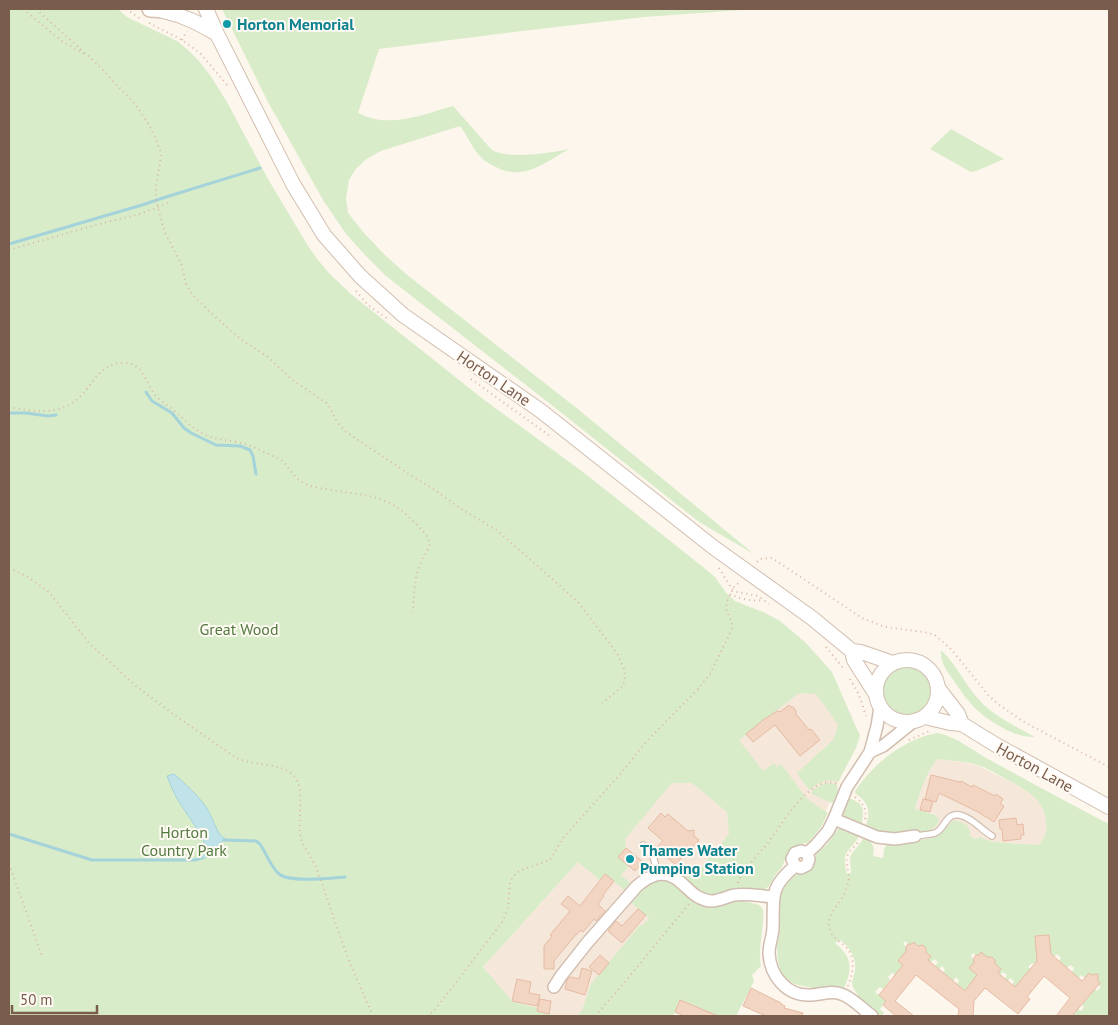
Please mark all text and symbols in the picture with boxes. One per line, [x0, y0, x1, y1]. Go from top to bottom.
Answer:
place label: Horton Memorial [237, 14, 354, 34]
marker: Horton Memorial [221, 18, 233, 30]
street label: Horton Lane [453, 346, 535, 410]
park label: Great Wood [199, 619, 279, 639]
street label: Horton Lane [993, 738, 1077, 796]
park label: Horton Country Park [141, 822, 227, 860]
place label: Thames Water Pumping Station [640, 840, 754, 878]
marker: Thames Water Pumping Station [624, 853, 636, 865]
scale bar [12, 982, 98, 1014]
text: 50 m [20, 990, 53, 1009]

